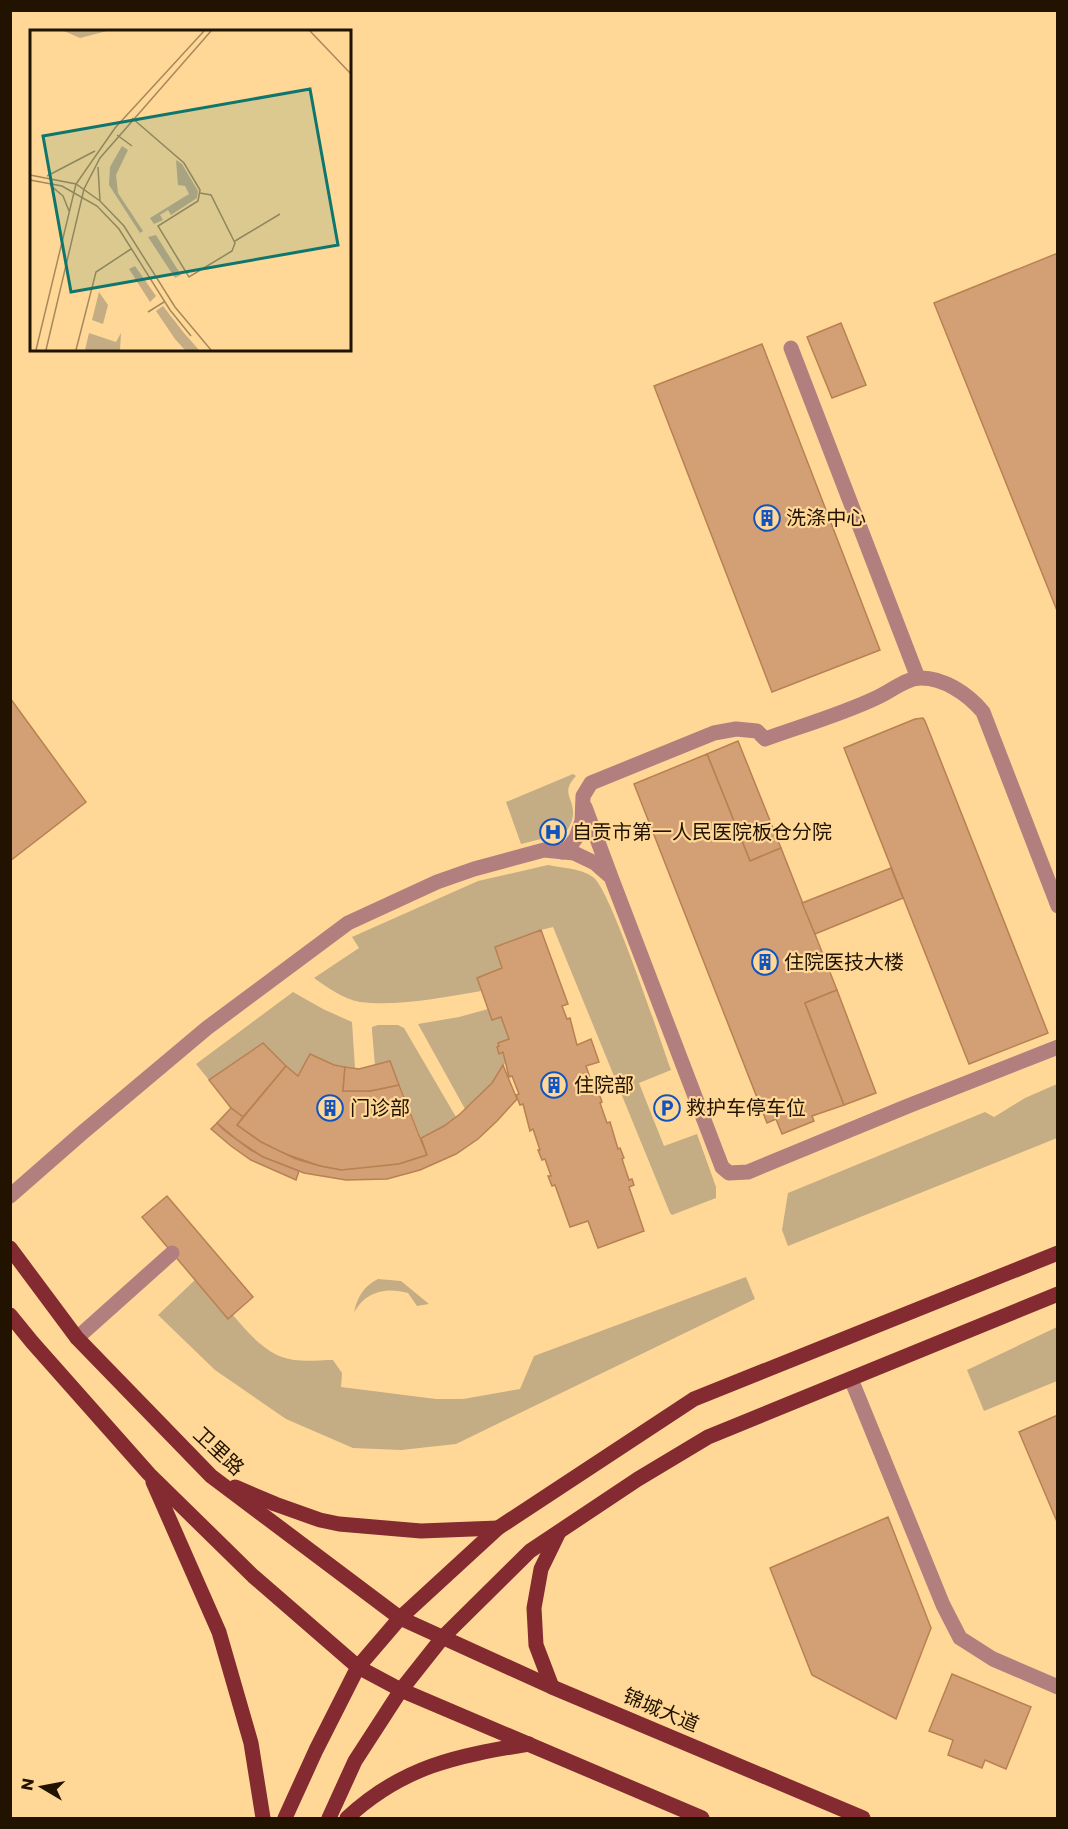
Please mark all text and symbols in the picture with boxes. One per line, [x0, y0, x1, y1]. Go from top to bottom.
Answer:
inset map [30, 30, 351, 351]
building icon: 洗涤中心 [752, 503, 782, 533]
place label: 洗涤中心 [786, 504, 866, 532]
hospital icon: 自贡市第一人民医院板仓分院 [538, 817, 568, 847]
place label: 自贡市第一人民医院板仓分院 [572, 818, 832, 846]
building icon: 住院医技大楼 [750, 947, 780, 977]
place label: 住院医技大楼 [784, 948, 904, 976]
building icon: 住院部 [539, 1070, 569, 1100]
place label: 住院部 [574, 1071, 634, 1099]
building icon: 门诊部 [315, 1093, 345, 1123]
parking icon: 救护车停车位 [652, 1093, 682, 1123]
place label: 门诊部 [350, 1094, 410, 1122]
place label: 救护车停车位 [686, 1094, 806, 1122]
street label: 卫里路 [188, 1420, 250, 1482]
street label: 锦城大道 [619, 1681, 703, 1739]
north arrow [12, 1757, 72, 1817]
text: N [15, 1777, 40, 1792]

